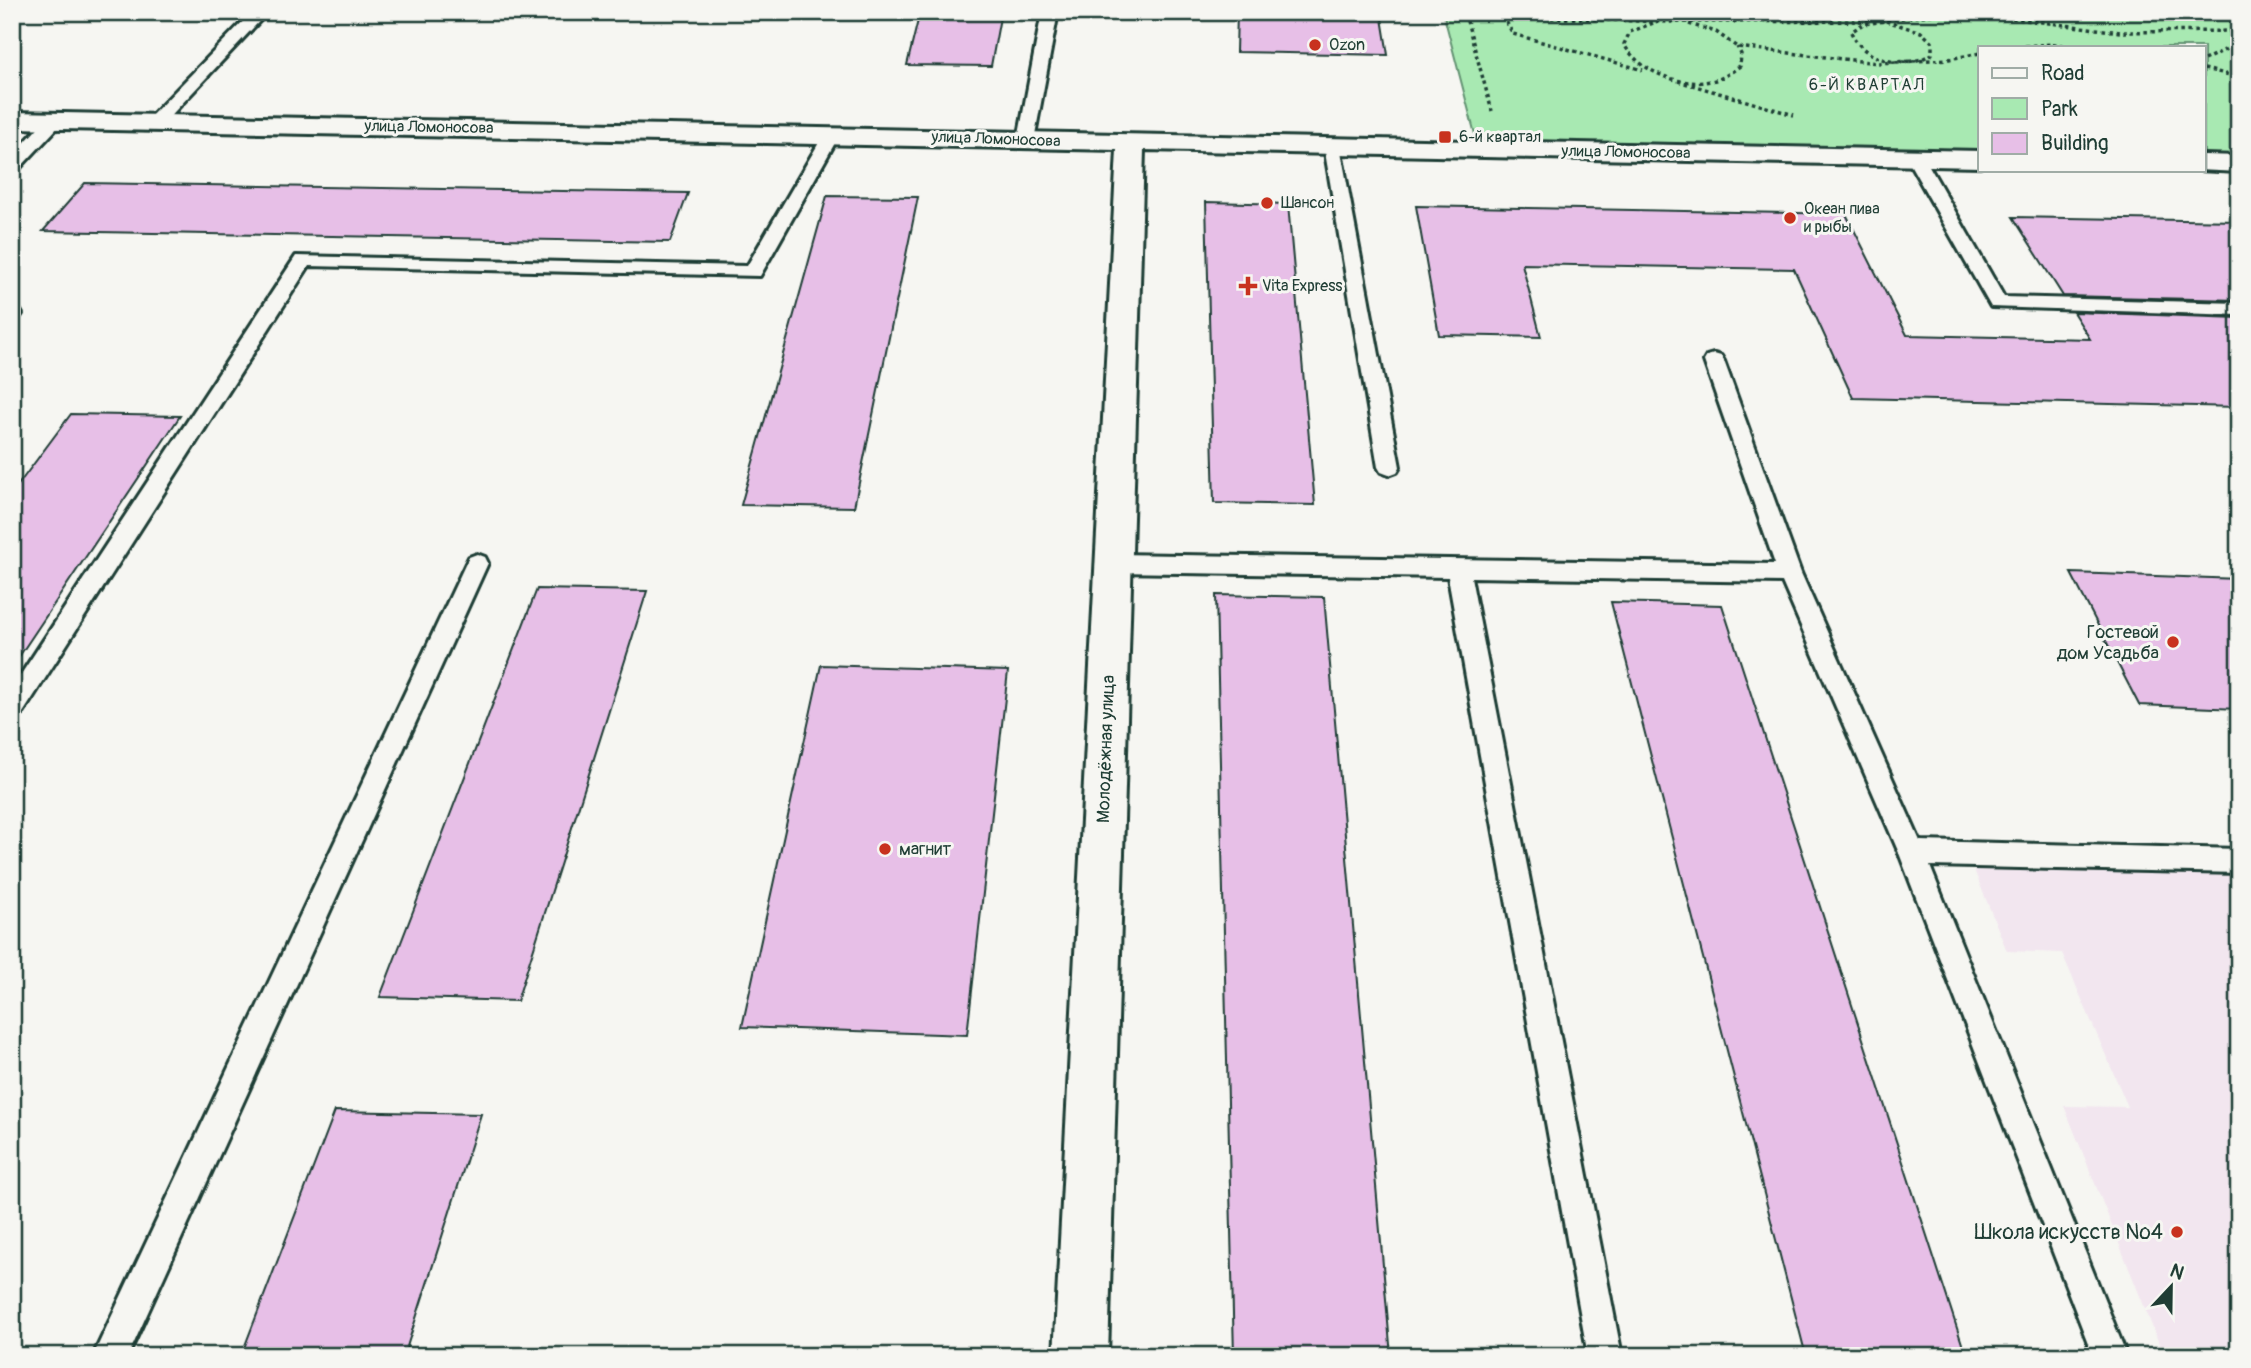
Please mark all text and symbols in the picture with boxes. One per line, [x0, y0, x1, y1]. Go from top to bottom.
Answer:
place label: Ozon [1329, 35, 1365, 55]
marker: Ozon [1307, 37, 1323, 53]
legend [1978, 46, 2206, 172]
text: Road [2041, 60, 2085, 87]
district label: 6-Й КВАРТАЛ [1809, 75, 1925, 95]
text: Park [2041, 96, 2078, 123]
street label: улица Ломоносова [363, 116, 494, 138]
street label: улица Ломоносова [930, 127, 1061, 151]
place label: 6-й квартал [1459, 127, 1541, 147]
marker: 6-й квартал [1437, 129, 1453, 145]
text: Building [2041, 130, 2108, 157]
street label: улица Ломоносова [1560, 141, 1691, 163]
place label: Шансон [1281, 193, 1334, 213]
marker: Шансон [1259, 195, 1275, 211]
place label: Океан пива и рыбы [1804, 199, 1880, 237]
marker: Океан пива и рыбы [1782, 210, 1798, 226]
place label: Vita Express [1262, 276, 1342, 296]
marker: Vita Express [1240, 278, 1256, 294]
place label: Гостевой дом Усадьба [2057, 621, 2159, 665]
marker: Гостевой дом Усадьба [2165, 634, 2181, 650]
street label: Молодёжная улица [1092, 674, 1120, 824]
place label: магнит [899, 838, 951, 861]
marker: магнит [877, 841, 893, 857]
place label: Школа искусств №4 [1975, 1219, 2163, 1246]
marker: Школа искусств №4 [2169, 1224, 2185, 1240]
north arrow [2136, 1252, 2206, 1322]
text: N [2167, 1259, 2188, 1286]

